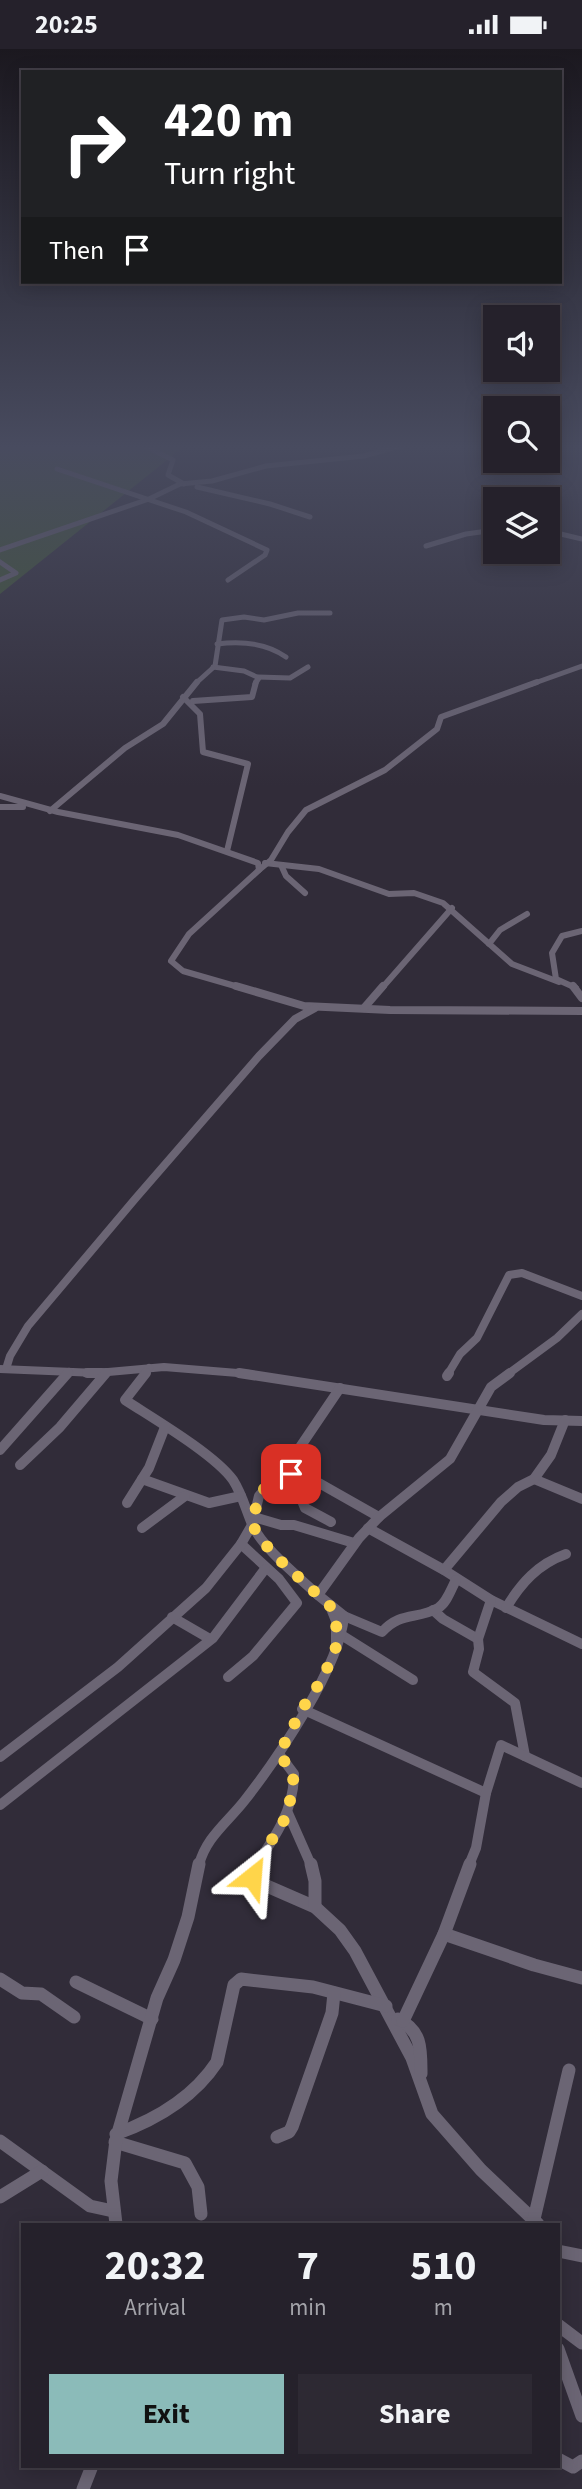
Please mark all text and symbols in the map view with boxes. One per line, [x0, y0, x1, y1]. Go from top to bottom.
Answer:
text: 20:25 [35, 6, 98, 43]
text: 420 m [164, 86, 293, 156]
icon: right [49, 98, 140, 189]
text: Turn right [164, 151, 295, 197]
icon: arrive [118, 231, 156, 269]
text: Then [49, 232, 104, 269]
map controls [483, 305, 560, 564]
button: sound [483, 305, 560, 382]
button: search [483, 396, 560, 473]
button: layers [483, 487, 560, 564]
pin [261, 1444, 321, 1504]
icon: arrive [272, 1455, 310, 1493]
position arrow [215, 1840, 289, 1914]
text: 20:32 [104, 2236, 206, 2296]
text: 7 [297, 2236, 319, 2296]
text: 510 [410, 2236, 477, 2296]
text: Arrival [124, 2291, 186, 2324]
text: min [289, 2291, 327, 2324]
text: m [434, 2291, 453, 2324]
button: Exit [49, 2374, 284, 2454]
button: Share [298, 2374, 532, 2454]

